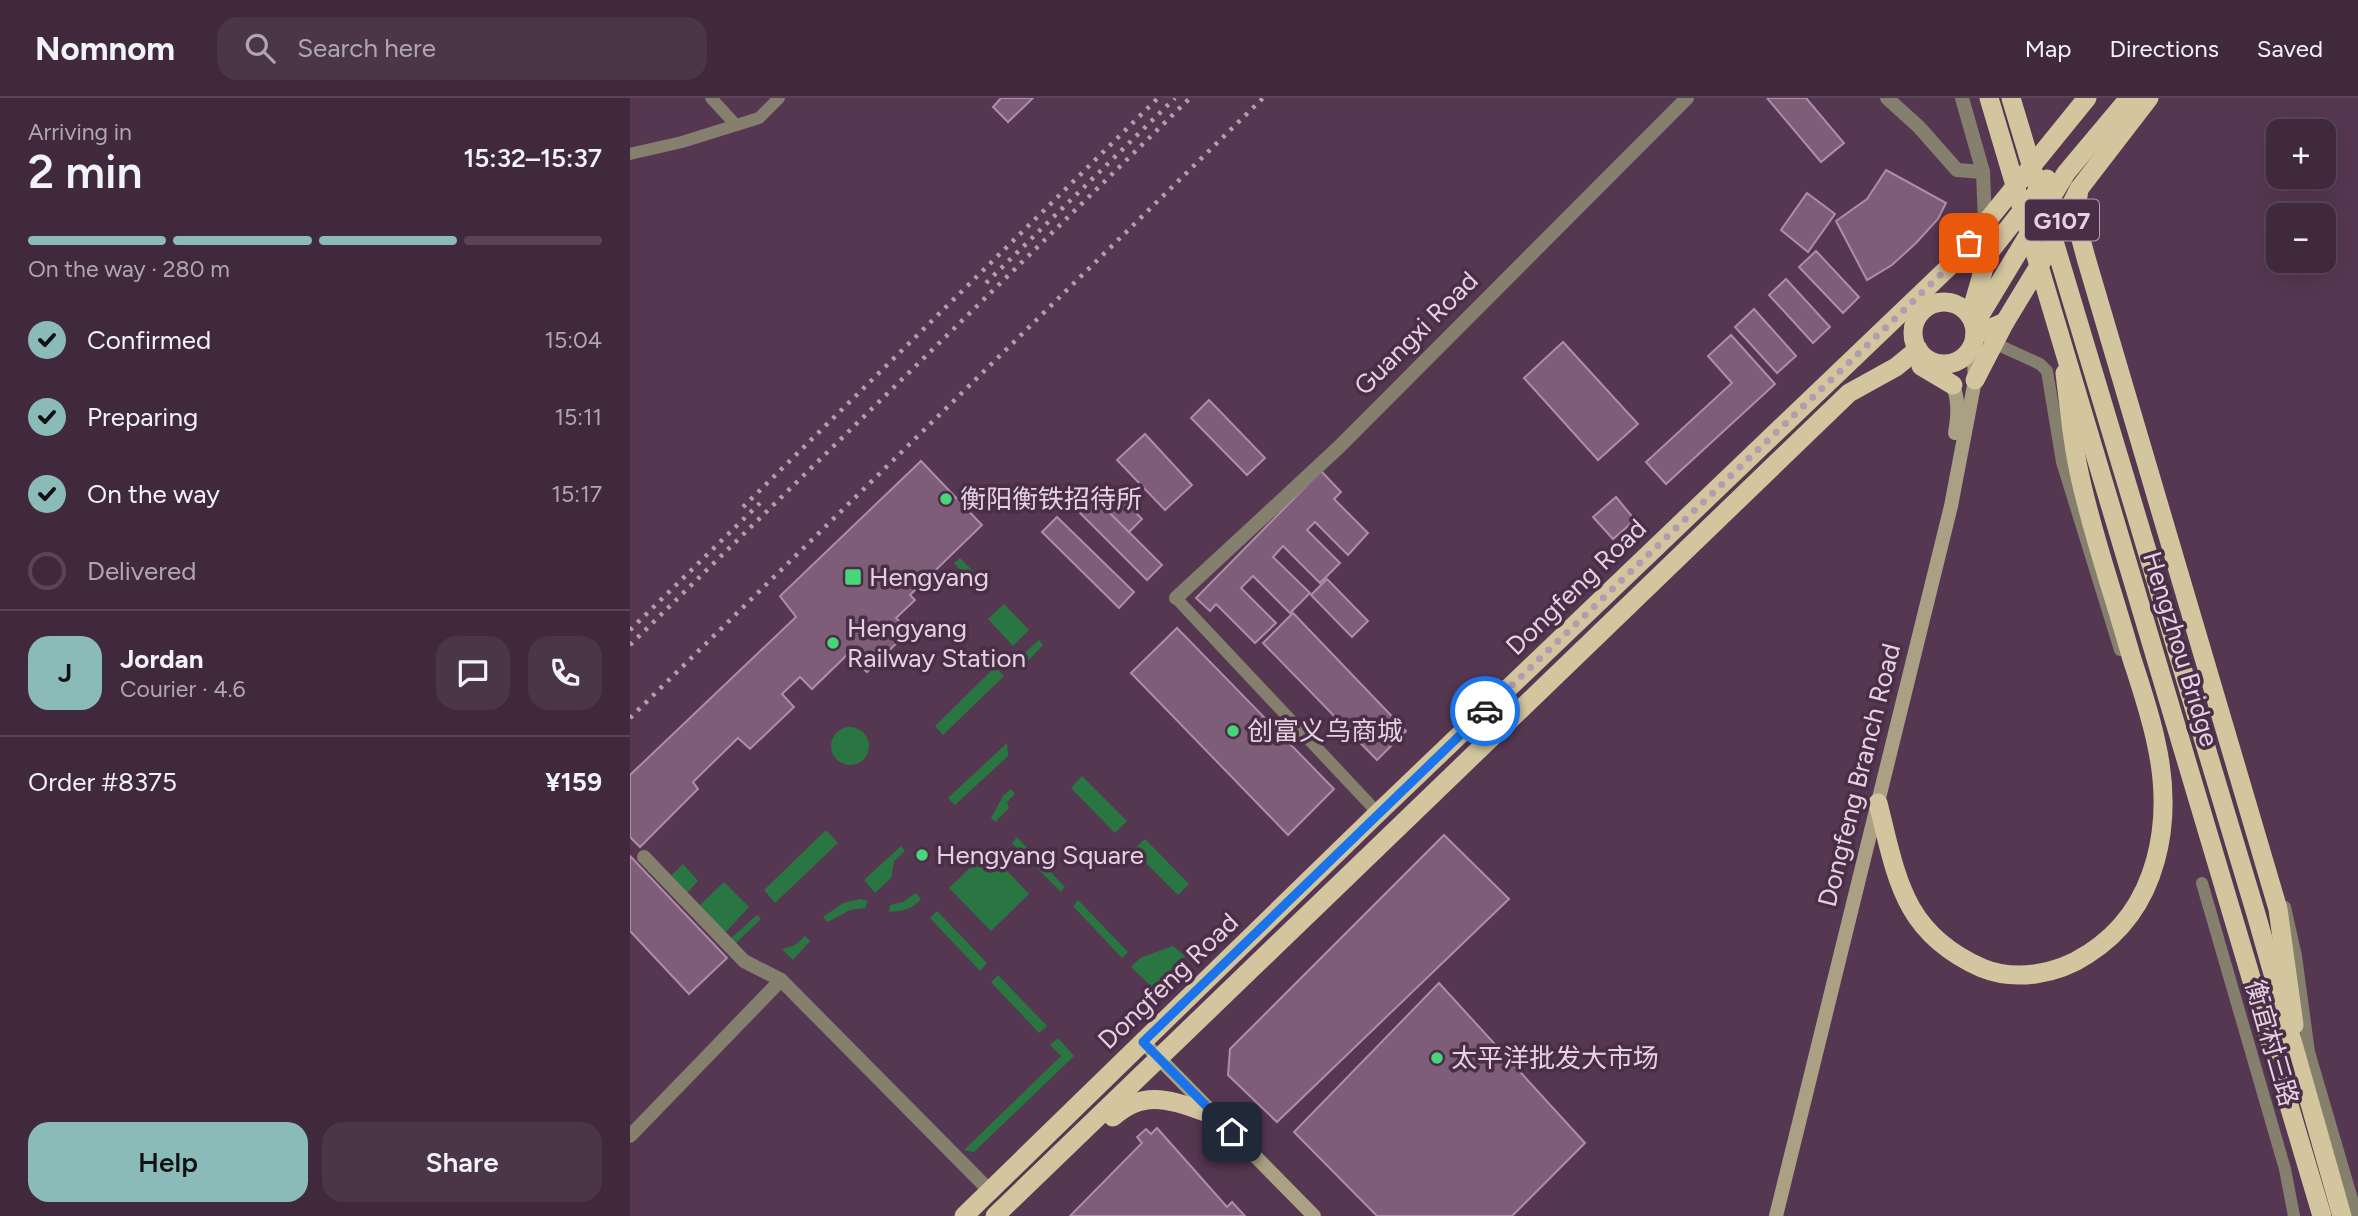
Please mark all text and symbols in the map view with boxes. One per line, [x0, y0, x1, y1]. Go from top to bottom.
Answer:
search box [217, 17, 707, 80]
text: Nomnom [35, 29, 175, 68]
icon: search [241, 29, 279, 67]
text: Search here [297, 32, 436, 64]
text: Map [2025, 34, 2071, 63]
text: Directions [2109, 34, 2219, 63]
text: Saved [2257, 34, 2323, 63]
text: Arriving in [28, 118, 132, 146]
map controls [2266, 119, 2336, 273]
button: + [2266, 119, 2336, 189]
text: 15:32–15:37 [463, 142, 602, 174]
text: 2 min [28, 144, 143, 200]
road number: G107 [2025, 199, 2099, 240]
button: − [2266, 203, 2336, 273]
pin [1939, 213, 1999, 273]
icon: bag [1950, 224, 1988, 262]
text: On the way · 280 m [28, 255, 230, 283]
street label: Guangxi Road [1347, 264, 1485, 402]
icon: check [28, 321, 66, 359]
text: Confirmed [87, 324, 211, 356]
text: 15:04 [544, 326, 602, 354]
icon: check [28, 398, 66, 436]
text: Preparing [87, 401, 198, 433]
text: 15:11 [554, 403, 602, 431]
icon: check [28, 475, 66, 513]
text: On the way [87, 478, 220, 510]
text: 15:17 [552, 480, 602, 508]
place label: 衡阳衡铁招待所 [960, 483, 1142, 515]
marker: 衡阳衡铁招待所 [938, 491, 954, 507]
street label: Dongfeng Road [1499, 512, 1653, 662]
street label: Hengzhou Bridge [2136, 548, 2226, 750]
text: Delivered [87, 555, 196, 587]
place label: Hengyang [869, 561, 989, 593]
marker: Hengyang [843, 567, 863, 587]
place label: Hengyang Railway Station [847, 612, 1026, 674]
marker: Hengyang Railway Station [825, 635, 841, 651]
button: chat [436, 636, 510, 710]
button: phone [528, 636, 602, 710]
street label: Dongfeng Branch Road [1811, 640, 1907, 910]
text: Jordan [120, 643, 203, 675]
text: J [58, 657, 72, 689]
text: Courier · 4.6 [120, 675, 246, 703]
courier [1450, 676, 1520, 746]
icon: car [1466, 692, 1504, 730]
place label: 创富义乌商城 [1247, 715, 1403, 747]
marker: 创富义乌商城 [1225, 723, 1241, 739]
text: Order #8375 [28, 766, 177, 798]
text: ¥159 [545, 766, 602, 798]
place label: Hengyang Square [936, 839, 1144, 871]
marker: Hengyang Square [914, 847, 930, 863]
street label: Dongfeng Road [1091, 906, 1245, 1056]
street label: 衡宜村三路 [2239, 976, 2305, 1110]
place label: 太平洋批发大市场 [1451, 1042, 1659, 1074]
marker: 太平洋批发大市场 [1429, 1050, 1445, 1066]
pin [1202, 1102, 1262, 1162]
icon: home [1213, 1113, 1251, 1151]
button: Help [28, 1122, 308, 1202]
button: Share [322, 1122, 602, 1202]

